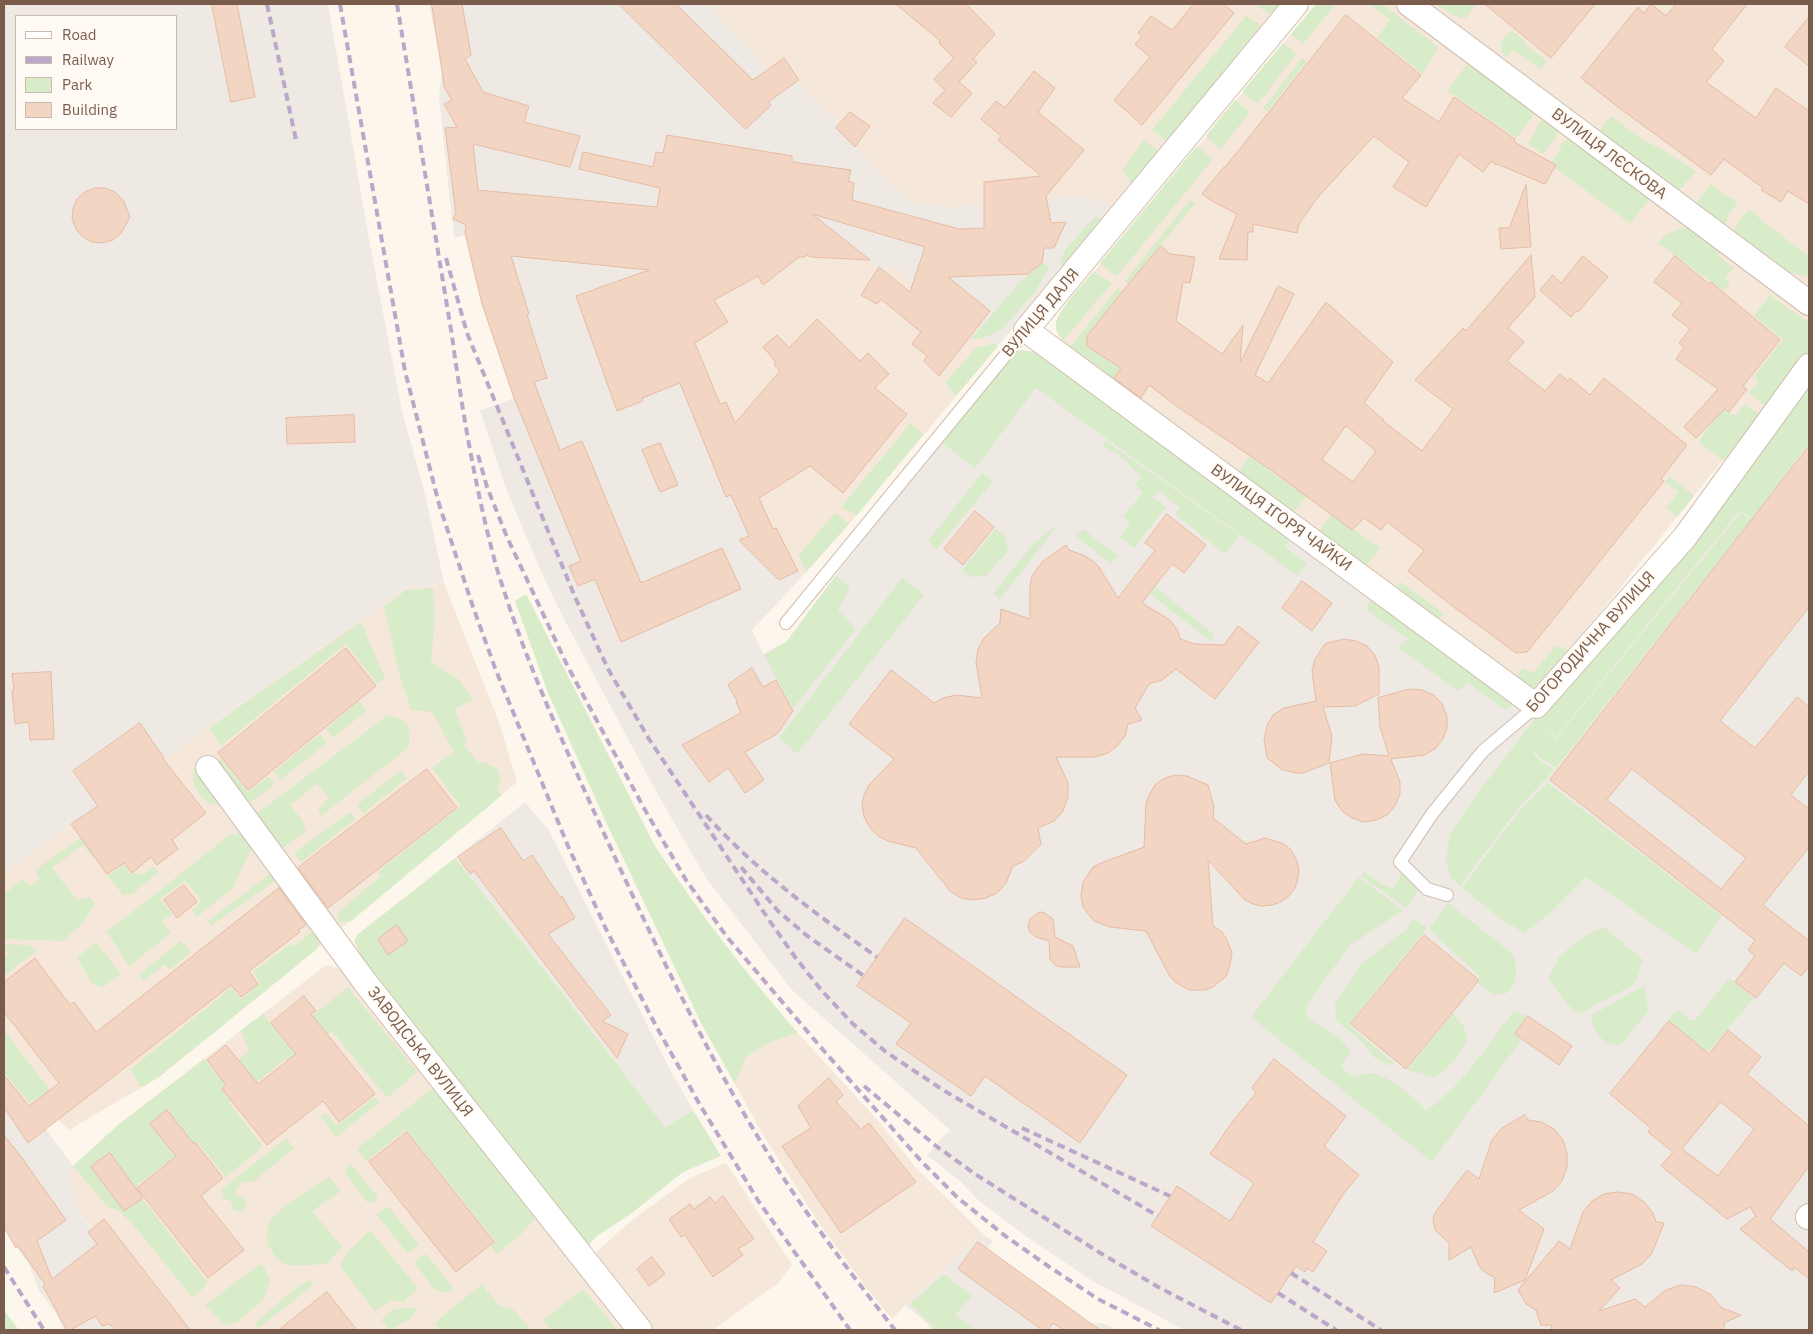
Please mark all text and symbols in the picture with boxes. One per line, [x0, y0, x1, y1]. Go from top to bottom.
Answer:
legend [15, 15, 178, 130]
text: Road [62, 25, 97, 44]
text: Railway [62, 50, 114, 69]
text: Park [62, 75, 92, 94]
text: Building [62, 100, 117, 119]
street label: ВУЛИЦЯ ЛЄСКОВА [1547, 104, 1671, 204]
street label: ВУЛИЦЯ ДАЛЯ [998, 265, 1084, 361]
street label: ВУЛИЦЯ ІГОРЯ ЧАЙКИ [1207, 460, 1355, 576]
street label: БОГОРОДИЧНА ВУЛИЦЯ [1523, 568, 1659, 716]
street label: ЗАВОДСЬКА ВУЛИЦЯ [363, 983, 477, 1121]

